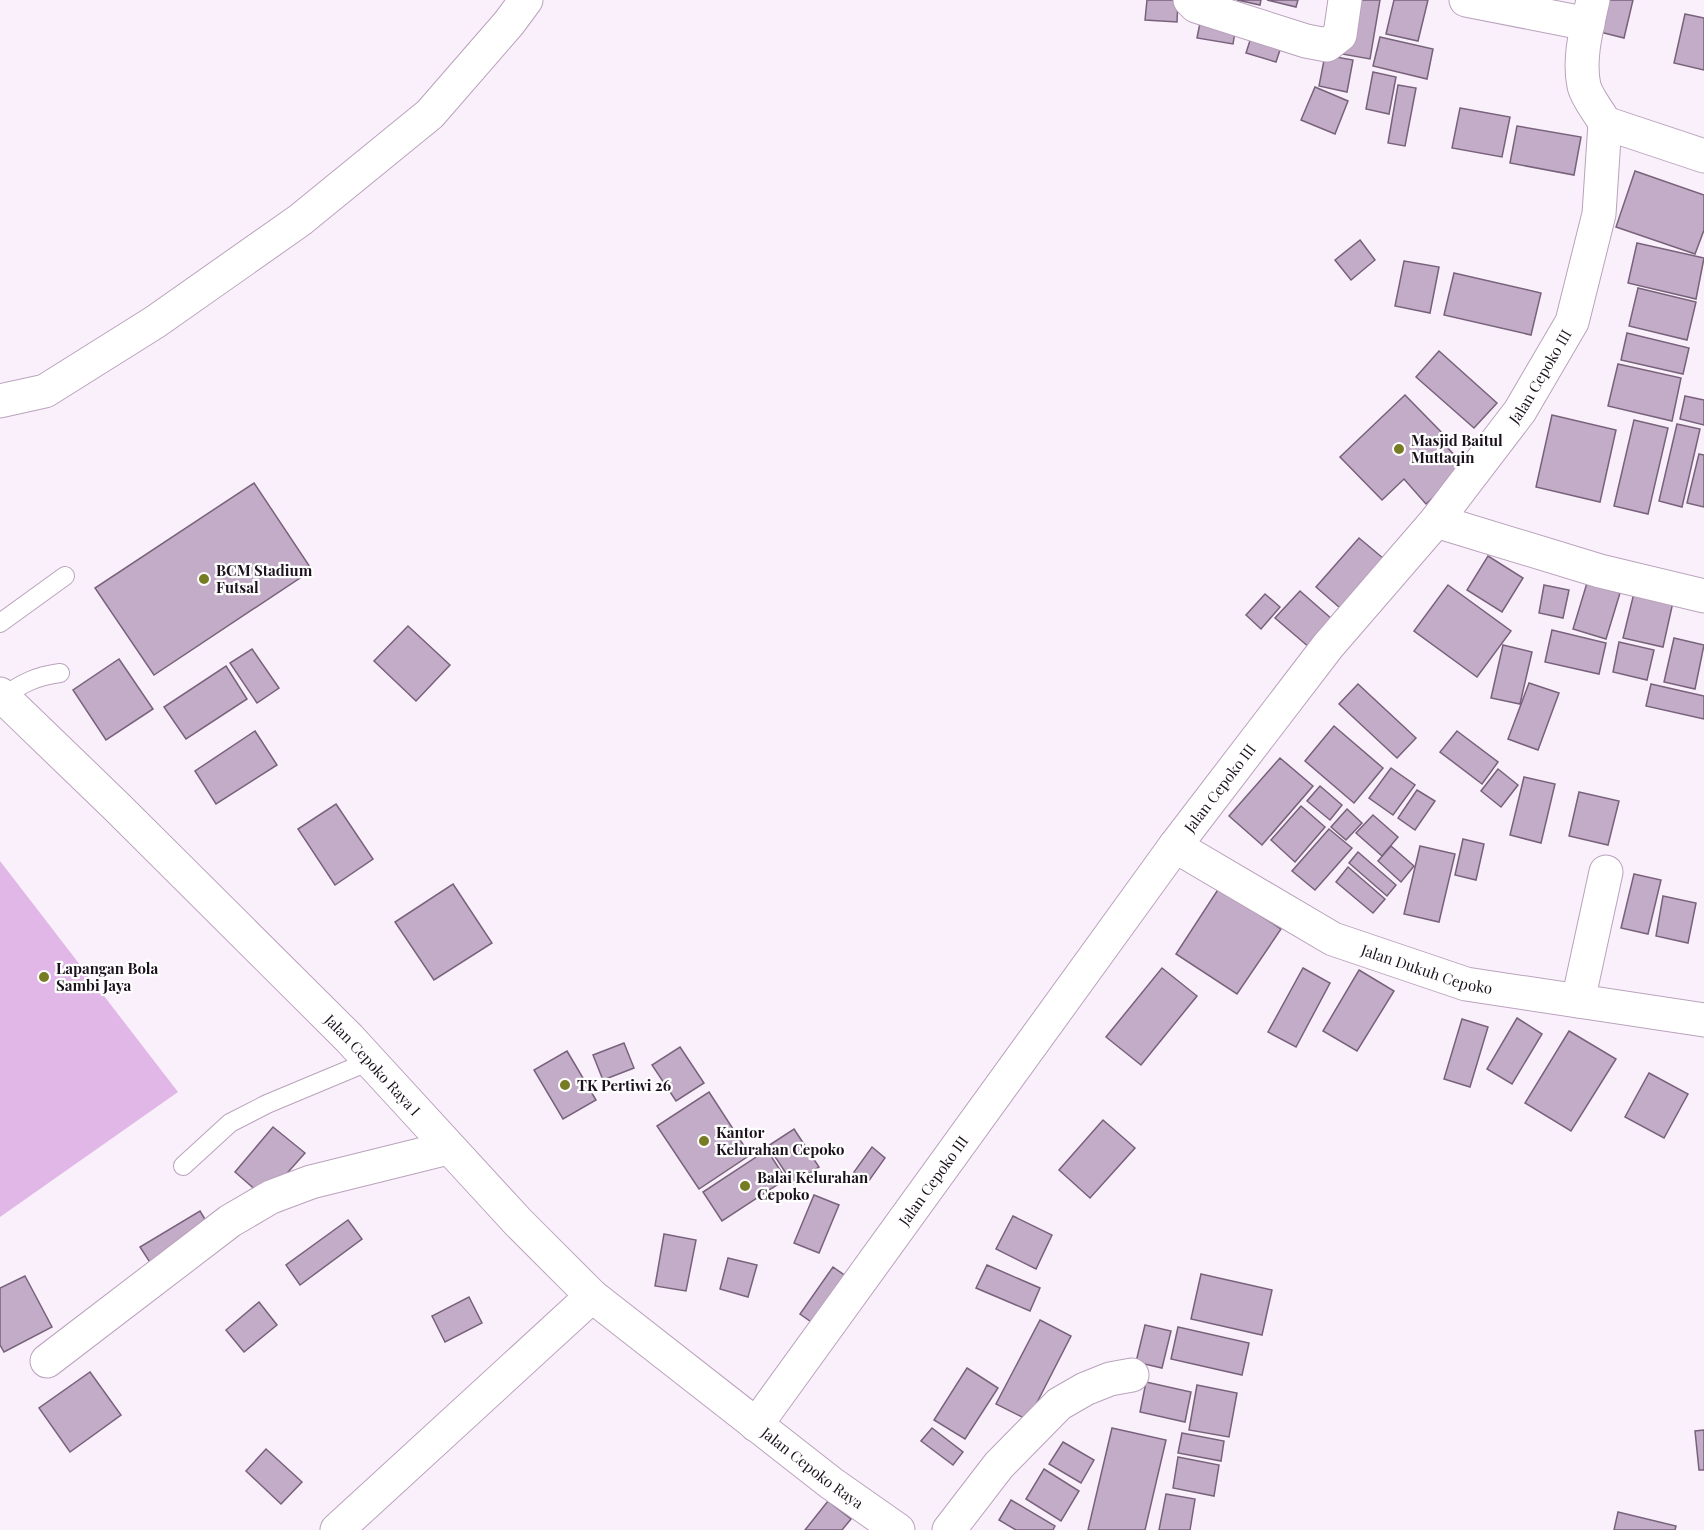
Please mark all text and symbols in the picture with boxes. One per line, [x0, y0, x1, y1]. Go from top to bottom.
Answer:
street label: Jalan Cepoko III [1503, 326, 1576, 428]
place label: Masjid Baitul Muttaqin [1411, 430, 1503, 467]
marker: Masjid Baitul Muttaqin [1392, 442, 1406, 456]
place label: BCM Stadium Futsal [216, 560, 313, 597]
marker: BCM Stadium Futsal [197, 572, 211, 586]
street label: Jalan Cepoko III [1179, 739, 1260, 837]
street label: Jalan Dukuh Cepoko [1358, 939, 1494, 998]
place label: Lapangan Bola Sambi Jaya [56, 958, 159, 995]
marker: Lapangan Bola Sambi Jaya [37, 970, 51, 984]
street label: Jalan Cepoko Raya I [320, 1009, 425, 1120]
place label: TK Pertiwi 26 [577, 1075, 671, 1095]
marker: TK Pertiwi 26 [558, 1078, 572, 1092]
place label: Kantor Kelurahan Cepoko [716, 1122, 845, 1159]
street label: Jalan Cepoko III [893, 1131, 972, 1230]
marker: Kantor Kelurahan Cepoko [697, 1134, 711, 1148]
place label: Balai Kelurahan Cepoko [757, 1167, 869, 1204]
marker: Balai Kelurahan Cepoko [738, 1179, 752, 1193]
street label: Jalan Cepoko Raya [757, 1422, 868, 1513]

